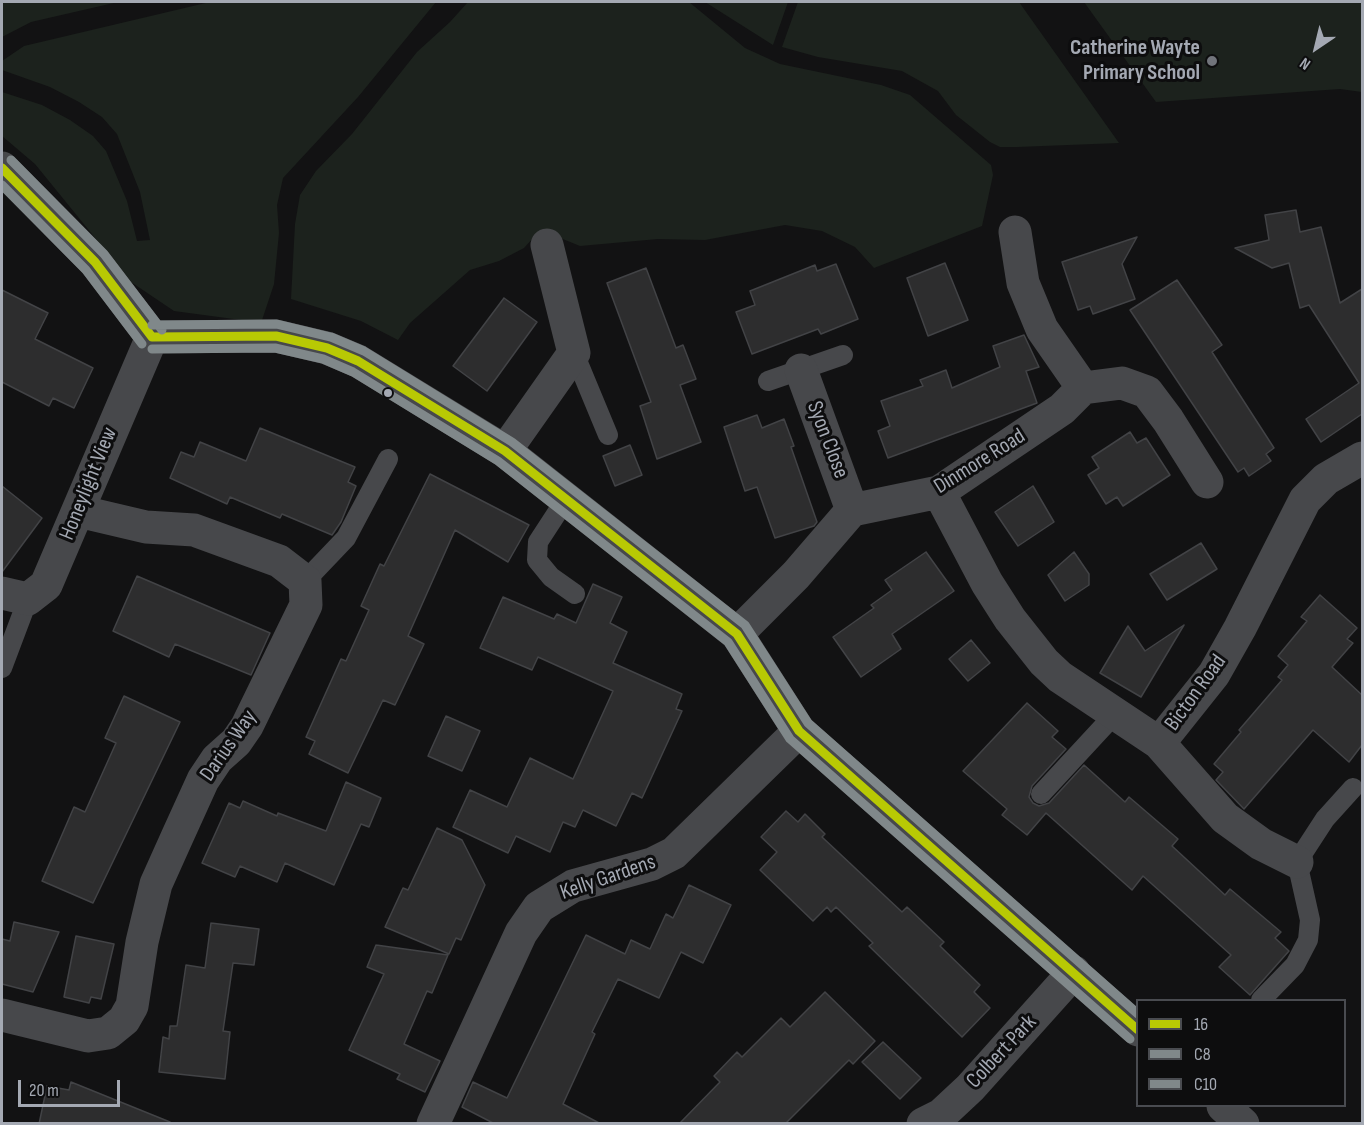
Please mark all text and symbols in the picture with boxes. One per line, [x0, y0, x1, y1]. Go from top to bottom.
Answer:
north arrow [1286, 18, 1346, 78]
place label: Catherine Wayte Primary School [1070, 35, 1200, 86]
text: N [1296, 53, 1314, 73]
marker: Catherine Wayte Primary School [1205, 54, 1219, 68]
unlabelled marker [382, 387, 394, 399]
street label: Syon Close [800, 398, 854, 482]
street label: Honeylight View [54, 424, 124, 544]
street label: Dinmore Road [930, 424, 1030, 500]
street label: Bicton Road [1160, 650, 1232, 736]
street label: Darius Way [195, 705, 263, 787]
street label: Kelly Gardens [557, 849, 659, 907]
legend [1136, 999, 1346, 1107]
street label: Colbert Park [961, 1010, 1043, 1094]
text: 16 [1194, 1014, 1208, 1035]
text: C8 [1194, 1044, 1211, 1065]
scale bar [21, 1068, 123, 1106]
text: C10 [1194, 1074, 1217, 1095]
text: 20 m [29, 1080, 59, 1101]

